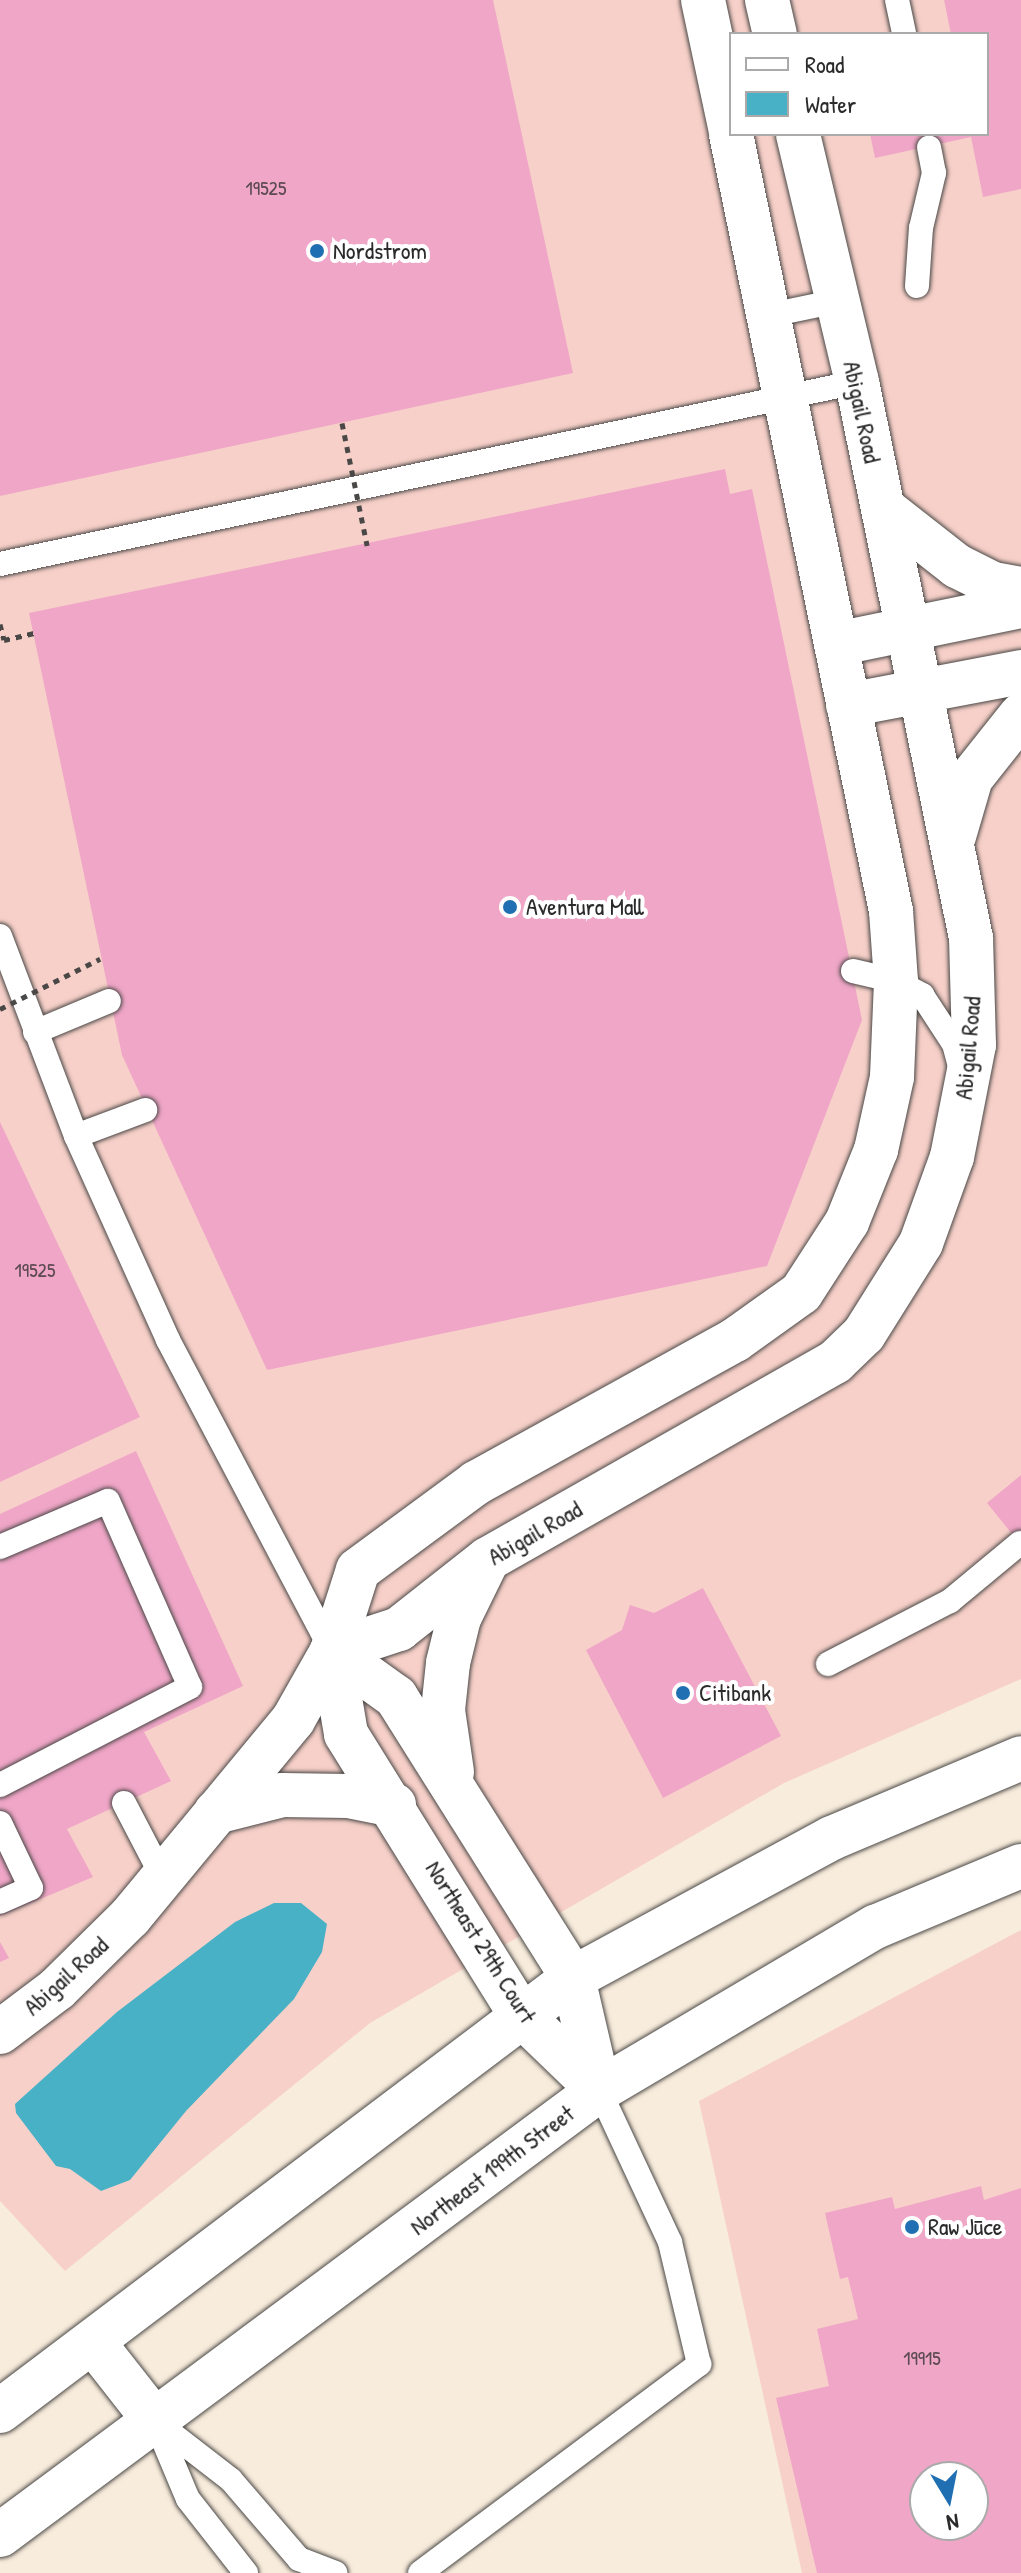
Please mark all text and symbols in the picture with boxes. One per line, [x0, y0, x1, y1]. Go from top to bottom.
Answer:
legend [729, 32, 989, 136]
text: Road [805, 48, 844, 80]
text: Water [805, 88, 856, 120]
house number: 19525 [246, 175, 286, 199]
place label: Nordstrom [333, 237, 427, 265]
marker: Nordstrom [308, 242, 326, 260]
street label: Abigail Road [837, 358, 887, 466]
place label: Aventura Mall [526, 893, 644, 921]
marker: Aventura Mall [501, 898, 519, 916]
street label: Abigail Road [949, 995, 987, 1101]
house number: 19525 [15, 1257, 55, 1281]
street label: Abigail Road [483, 1495, 587, 1571]
place label: Citibank [699, 1679, 771, 1707]
marker: Citibank [674, 1684, 692, 1702]
street label: Northeast 29th Court [420, 1856, 542, 2028]
street label: Abigail Road [18, 1931, 114, 2021]
street label: Northeast 199th Street [404, 2099, 580, 2241]
place label: Raw Jūce [928, 2213, 1002, 2241]
marker: Raw Jūce [903, 2218, 921, 2236]
house number: 19915 [903, 2345, 941, 2369]
north arrow [909, 2461, 989, 2541]
text: N [944, 2507, 961, 2538]

